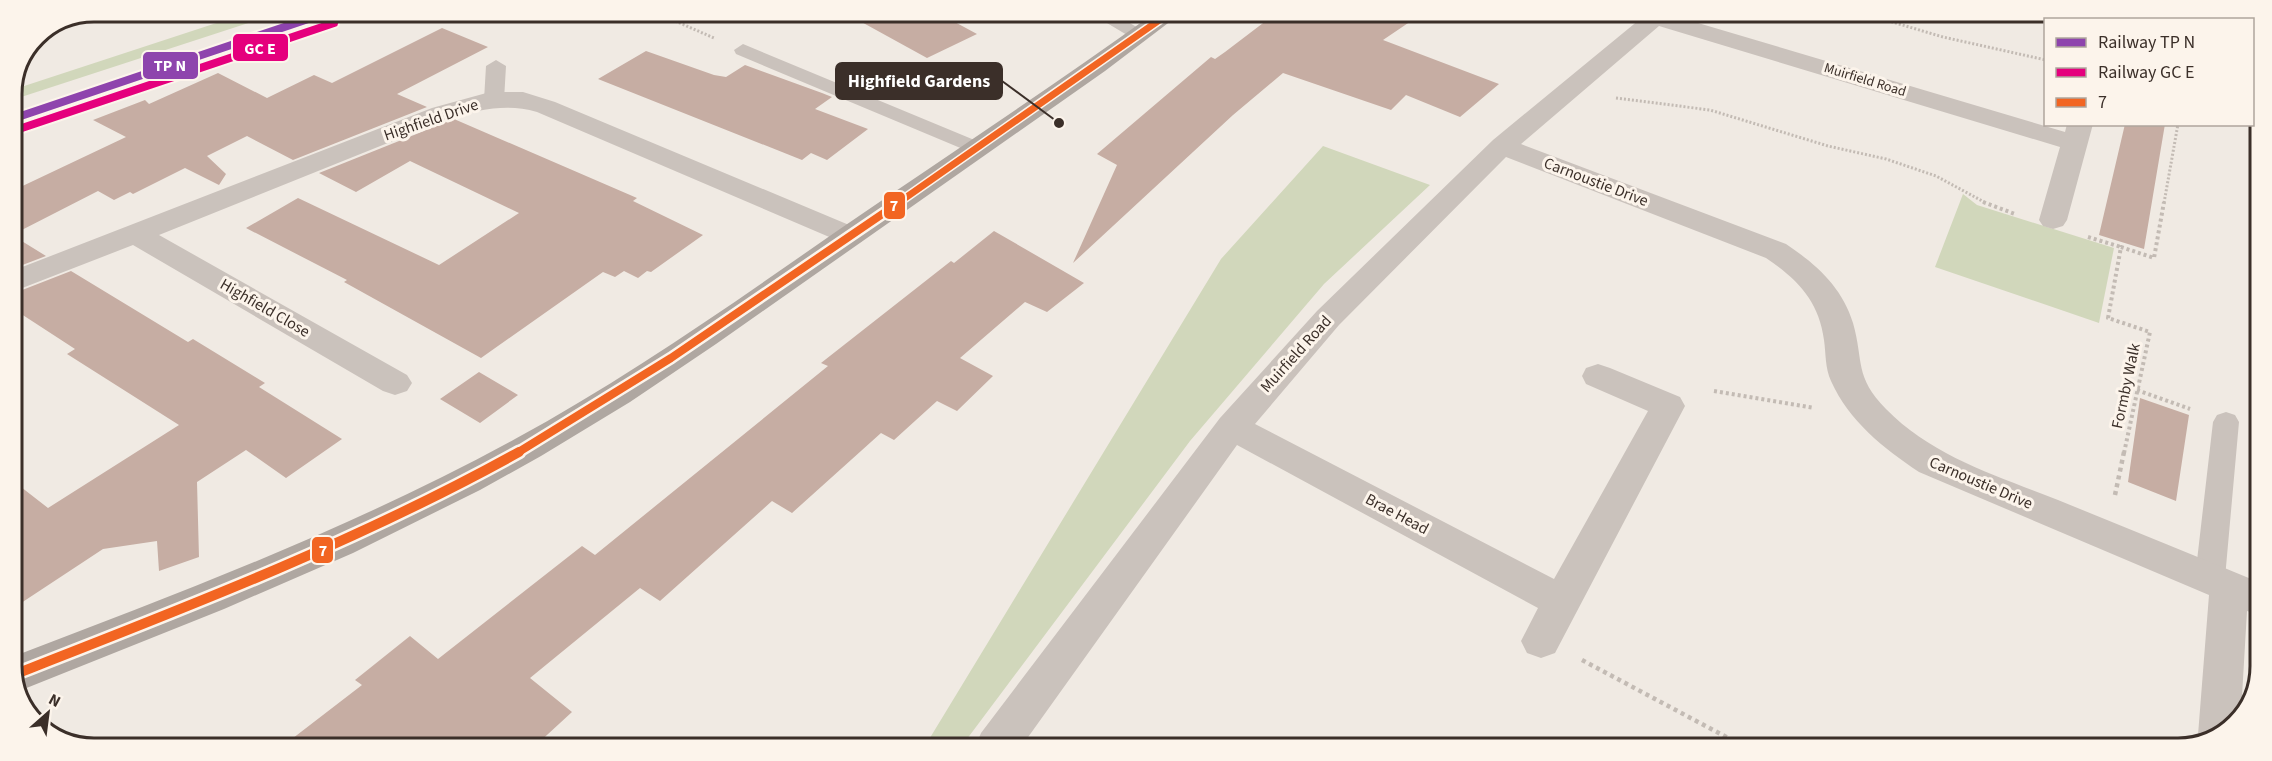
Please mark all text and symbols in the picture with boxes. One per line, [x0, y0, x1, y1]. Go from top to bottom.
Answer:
legend [2044, 18, 2254, 126]
text: Railway TP N [2098, 30, 2195, 55]
line badge: GC E [232, 33, 289, 62]
text: GC E [244, 38, 276, 60]
line badge: TP N [142, 51, 199, 80]
text: TP N [154, 55, 186, 77]
street label: Muirfield Road [1822, 58, 1908, 102]
text: Railway GC E [2098, 60, 2195, 85]
callout: Highfield Gardens [836, 63, 1002, 99]
text: Highfield Gardens [848, 69, 990, 94]
text: 7 [2098, 90, 2107, 115]
street label: Highfield Drive [381, 94, 481, 146]
street label: Carnoustie Drive [1541, 152, 1652, 212]
line badge: 7 [883, 191, 906, 220]
text: 7 [890, 195, 898, 217]
street label: Highfield Close [216, 273, 314, 343]
street label: Muirfield Road [1255, 311, 1337, 397]
street label: Formby Walk [2106, 341, 2146, 431]
street label: Carnoustie Drive [1926, 451, 2036, 515]
street label: Brae Head [1361, 488, 1433, 540]
line badge: 7 [311, 536, 334, 564]
text: 7 [319, 540, 327, 562]
north arrow [18, 683, 78, 743]
text: N [45, 688, 64, 713]

